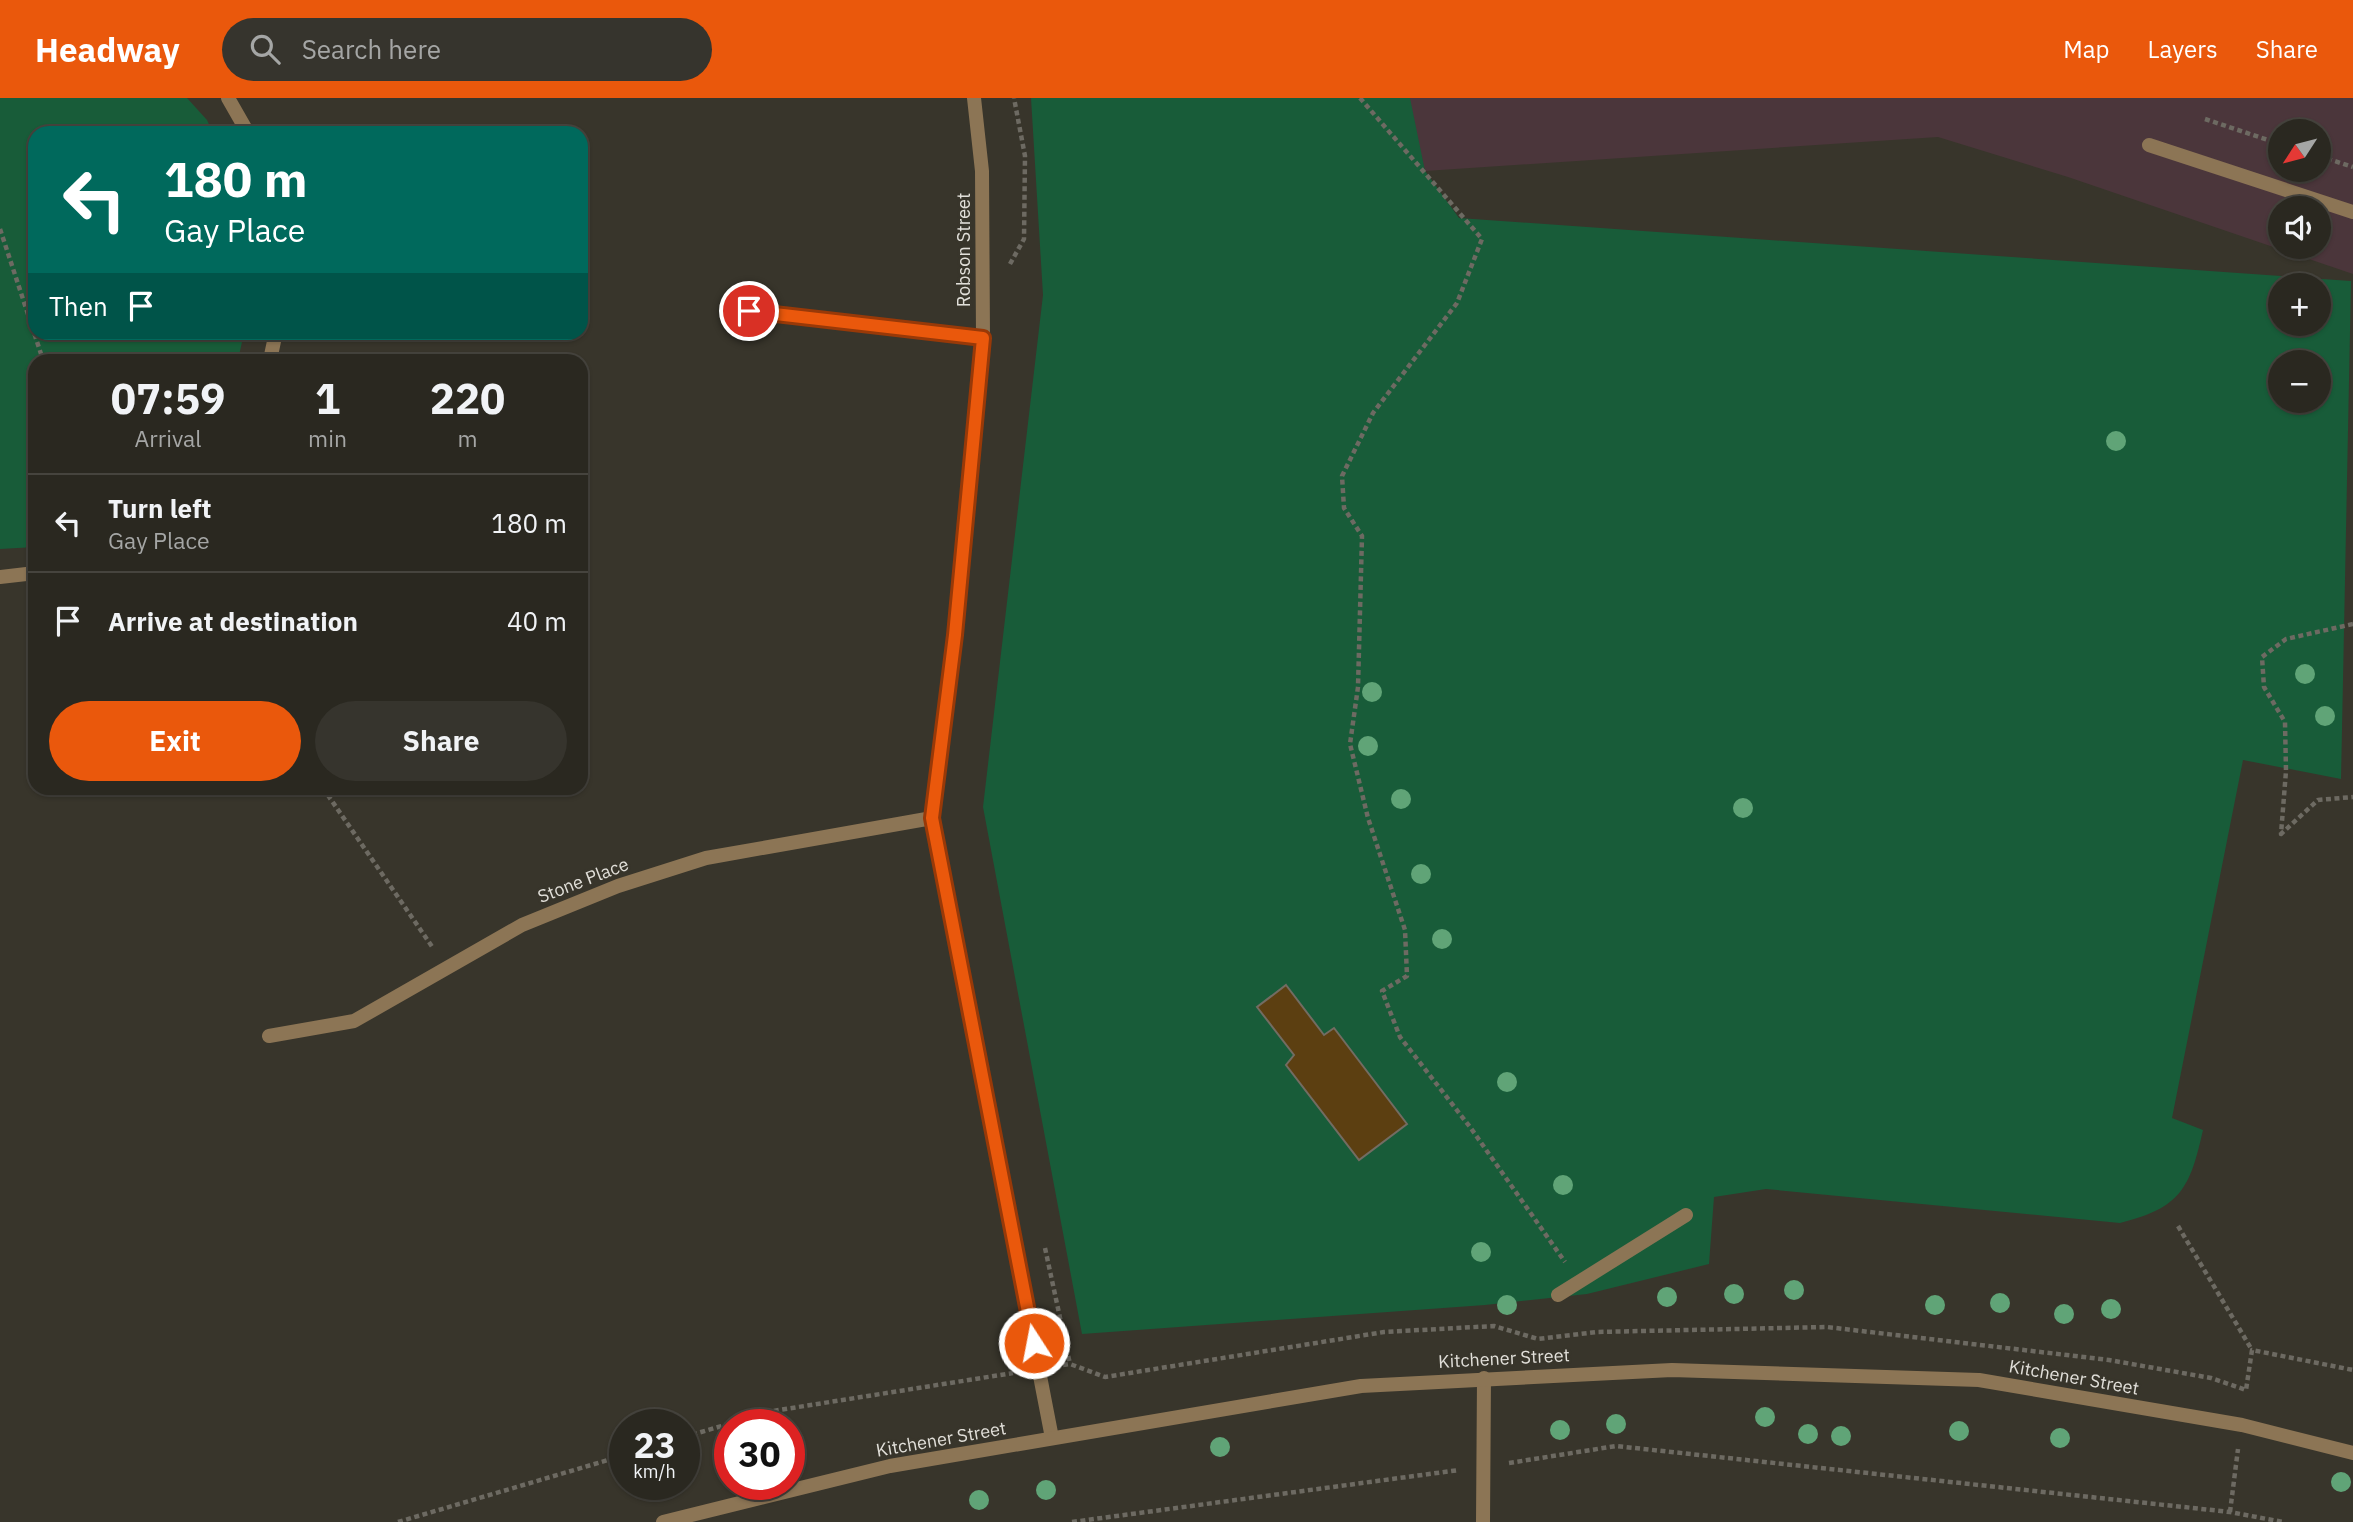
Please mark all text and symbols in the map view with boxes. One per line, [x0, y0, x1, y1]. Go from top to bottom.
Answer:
search box [222, 18, 712, 81]
text: Headway [35, 28, 180, 71]
icon: search [246, 30, 284, 68]
text: Search here [302, 32, 441, 66]
text: Map [2063, 33, 2110, 65]
text: Layers [2148, 33, 2218, 65]
text: Share [2256, 33, 2318, 65]
north arrow [2268, 119, 2331, 182]
map controls [2268, 119, 2331, 413]
text: 180 m [164, 147, 308, 210]
icon: left [49, 154, 140, 245]
street label: Robson Street [952, 193, 975, 307]
button: sound [2268, 196, 2331, 259]
text: Gay Place [164, 209, 305, 251]
button: + [2268, 273, 2331, 336]
pin [719, 281, 779, 341]
icon: arrive [122, 287, 160, 325]
text: Then [49, 289, 108, 323]
icon: arrive [730, 292, 768, 330]
button: − [2268, 350, 2331, 413]
text: 07:59 [111, 371, 225, 426]
text: 1 [315, 371, 340, 426]
text: 220 [430, 371, 505, 426]
text: Arrival [135, 423, 202, 453]
text: min [308, 423, 347, 453]
text: m [457, 423, 478, 453]
text: Turn left [108, 491, 211, 525]
icon: left [49, 504, 87, 542]
text: 180 m [491, 506, 567, 540]
text: Gay Place [108, 525, 210, 555]
icon: arrive [49, 602, 87, 640]
text: Arrive at destination [108, 604, 358, 638]
text: 40 m [507, 604, 567, 638]
button: Exit [49, 701, 301, 781]
button: Share [315, 701, 567, 781]
street label: Stone Place [534, 852, 632, 908]
position arrow [997, 1306, 1071, 1380]
street label: Kitchener Street [1438, 1343, 1570, 1373]
street label: Kitchener Street [2007, 1354, 2141, 1400]
speed limit sign: 30 [714, 1409, 805, 1500]
street label: Kitchener Street [874, 1416, 1008, 1462]
text: 23 [633, 1422, 676, 1468]
text: km/h [633, 1460, 676, 1483]

